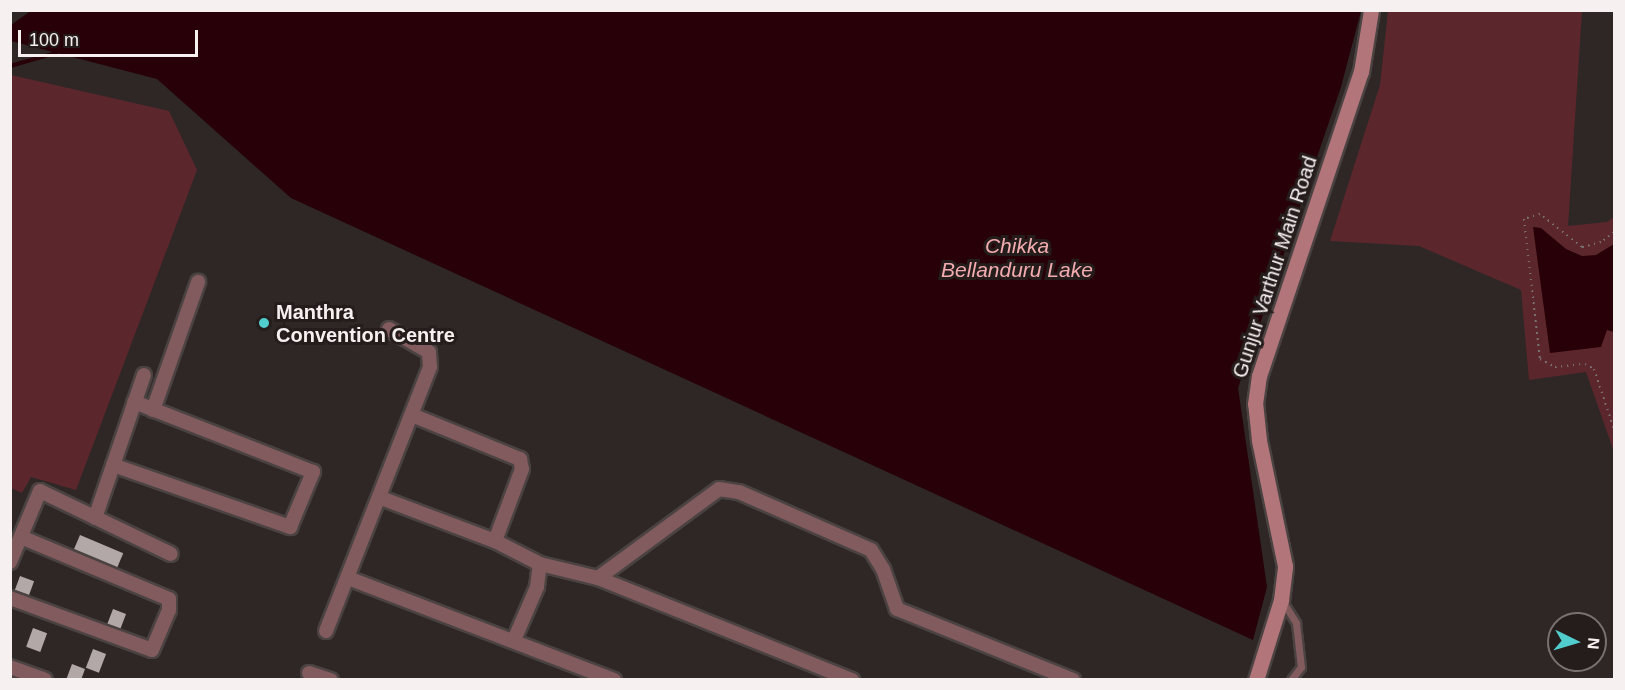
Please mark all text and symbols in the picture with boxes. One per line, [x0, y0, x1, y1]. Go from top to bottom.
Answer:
scale bar [21, 18, 201, 56]
text: 100 m [29, 30, 79, 50]
street label: Gunjur Varthur Main Road [1228, 153, 1322, 381]
water label: Chikka Bellanduru Lake [941, 233, 1093, 283]
place label: Manthra Convention Centre [276, 300, 455, 347]
marker: Manthra Convention Centre [257, 316, 271, 330]
north arrow [1547, 612, 1607, 672]
text: N [1584, 637, 1602, 650]

